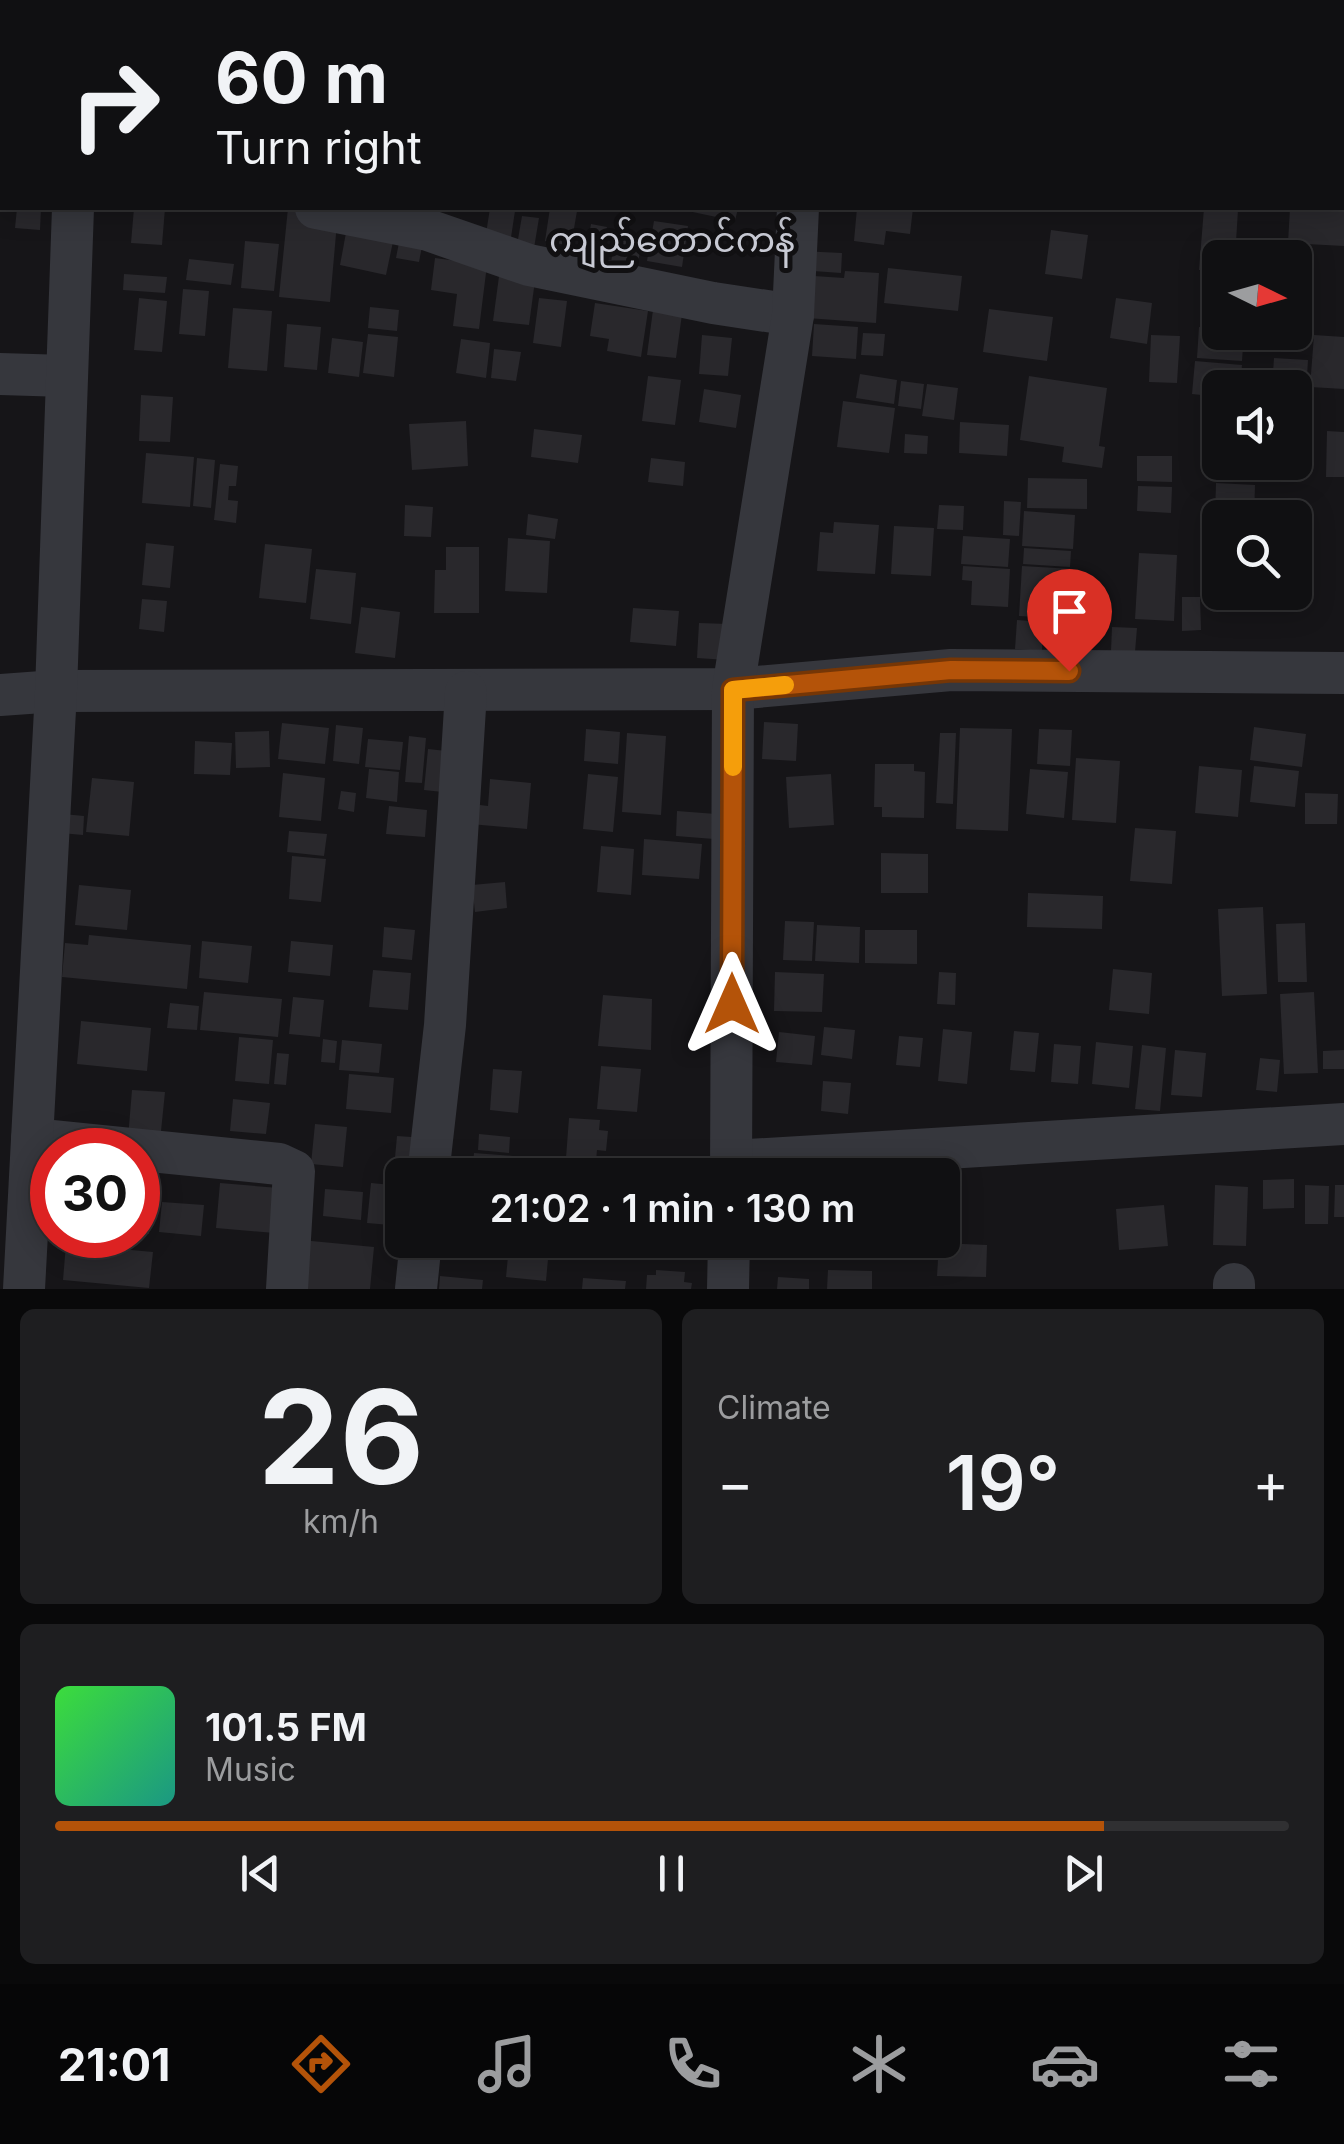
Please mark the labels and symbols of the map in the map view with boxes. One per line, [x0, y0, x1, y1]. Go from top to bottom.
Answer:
district label: ကျည်တောင်ကန် [549, 216, 795, 269]
north arrow [1202, 240, 1312, 350]
pin [1027, 569, 1112, 672]
position arrow [680, 952, 784, 1056]
speed limit sign: 30 [30, 1128, 160, 1258]

